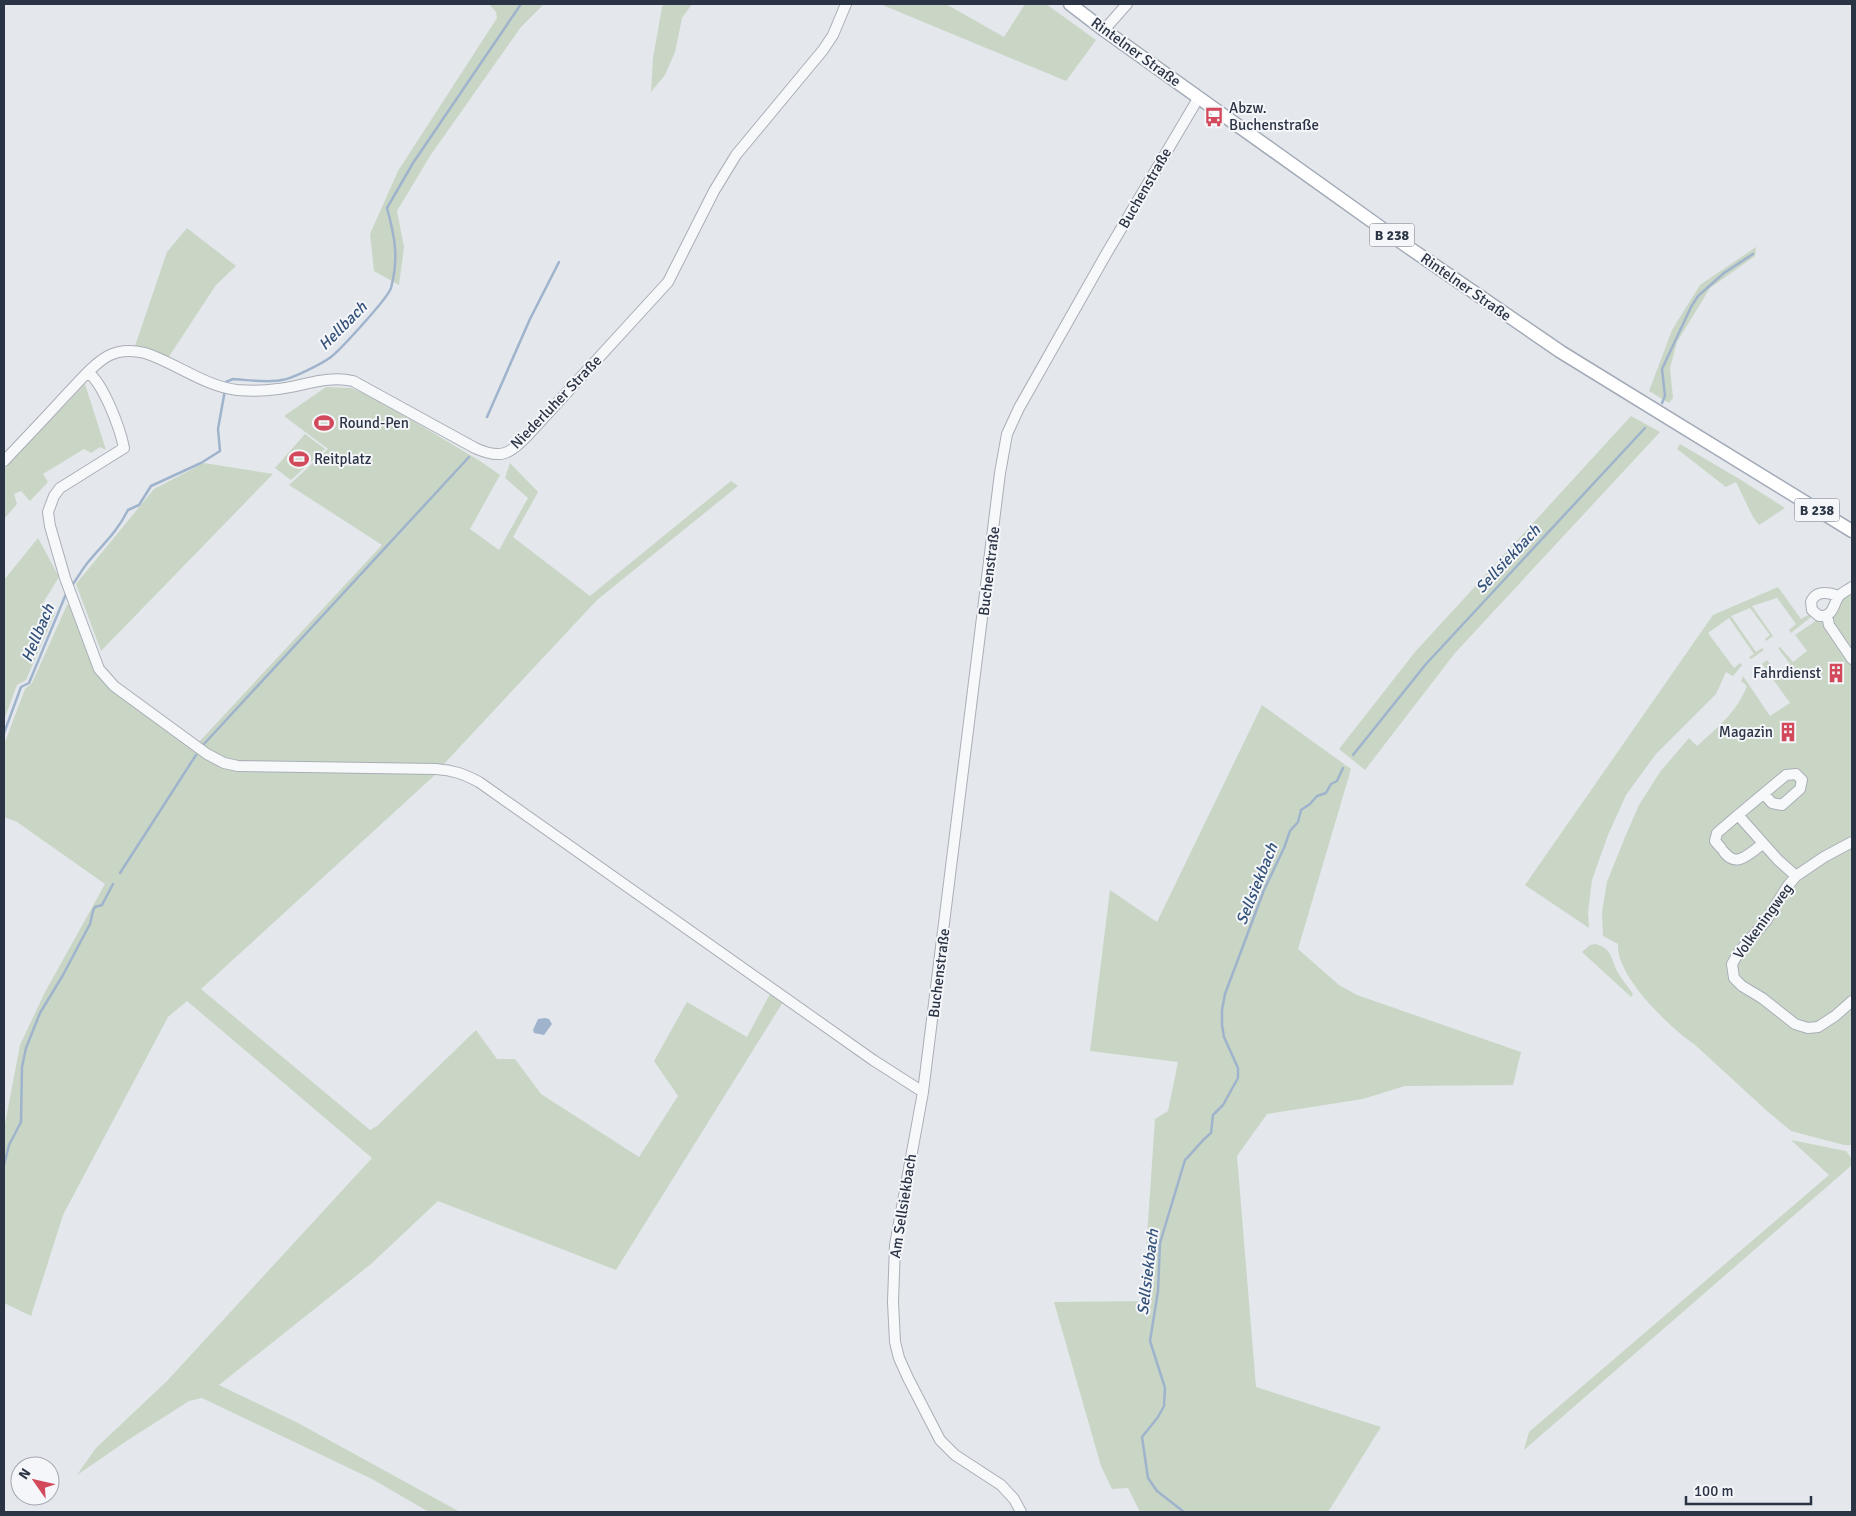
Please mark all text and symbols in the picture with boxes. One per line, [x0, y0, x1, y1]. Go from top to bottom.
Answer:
street label: Rintelner Straße [1088, 13, 1184, 91]
place label: Abzw. Buchenstraße [1229, 99, 1319, 134]
bus stop icon: Abzw. Buchenstraße [1203, 106, 1225, 128]
street label: Buchenstraße [1115, 145, 1175, 231]
road number: B 238 [1370, 224, 1414, 246]
street label: Rintelner Straße [1417, 249, 1515, 325]
water label: Hellbach [314, 297, 372, 355]
street label: Niederluher Straße [507, 351, 605, 453]
sports icon: Round-Pen [313, 412, 335, 434]
place label: Round-Pen [339, 414, 409, 432]
sports icon: Reitplatz [288, 448, 310, 470]
place label: Reitplatz [314, 450, 372, 468]
road number: B 238 [1794, 498, 1840, 522]
water label: Sellsiekbach [1471, 520, 1546, 597]
street label: Buchenstraße [975, 525, 1003, 617]
water label: Hellbach [17, 600, 60, 665]
building icon: Fahrdienst [1825, 662, 1847, 684]
place label: Fahrdienst [1753, 664, 1821, 682]
building icon: Magazin [1777, 721, 1799, 743]
place label: Magazin [1719, 723, 1773, 741]
water label: Sellsiekbach [1232, 839, 1283, 928]
street label: Volkeningweg [1729, 880, 1797, 962]
street label: Buchenstraße [925, 927, 953, 1019]
street label: Am Sellsiekbach [886, 1153, 920, 1259]
water label: Sellsiekbach [1133, 1227, 1163, 1316]
north arrow [10, 1456, 60, 1506]
text: N [15, 1465, 34, 1483]
scale bar [1686, 1474, 1811, 1506]
text: 100 m [1694, 1482, 1734, 1500]

